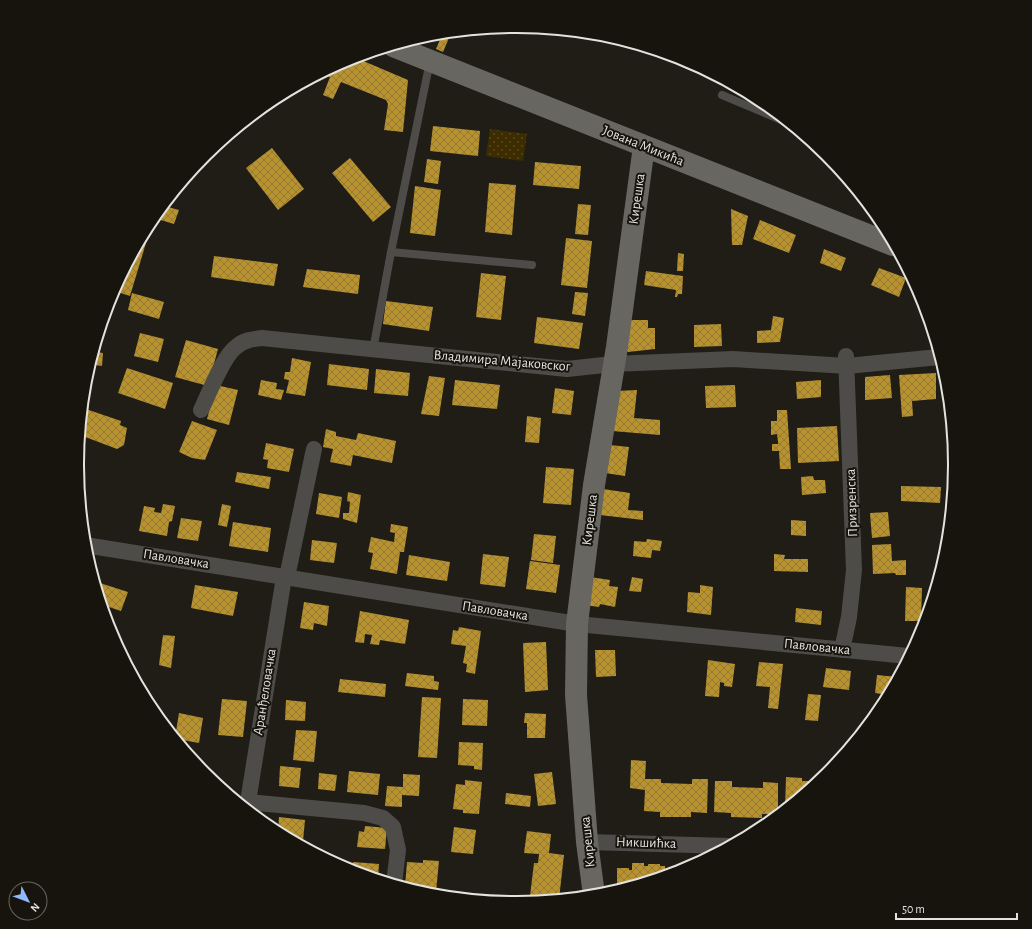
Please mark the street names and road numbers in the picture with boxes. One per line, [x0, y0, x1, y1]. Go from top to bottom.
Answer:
street label: Јована Микића [600, 123, 686, 169]
street label: Кирешка [626, 172, 648, 225]
street label: Владимира Мајаковског [433, 348, 571, 374]
street label: Призренска [844, 468, 860, 537]
street label: Кирешка [580, 493, 600, 546]
street label: Павловачка [142, 547, 211, 571]
street label: Павловачка [461, 599, 530, 623]
street label: Павловачка [783, 637, 851, 658]
street label: Аранђеловачка [251, 647, 279, 736]
street label: Кирешка [578, 815, 598, 868]
street label: Никшићка [616, 835, 677, 851]

